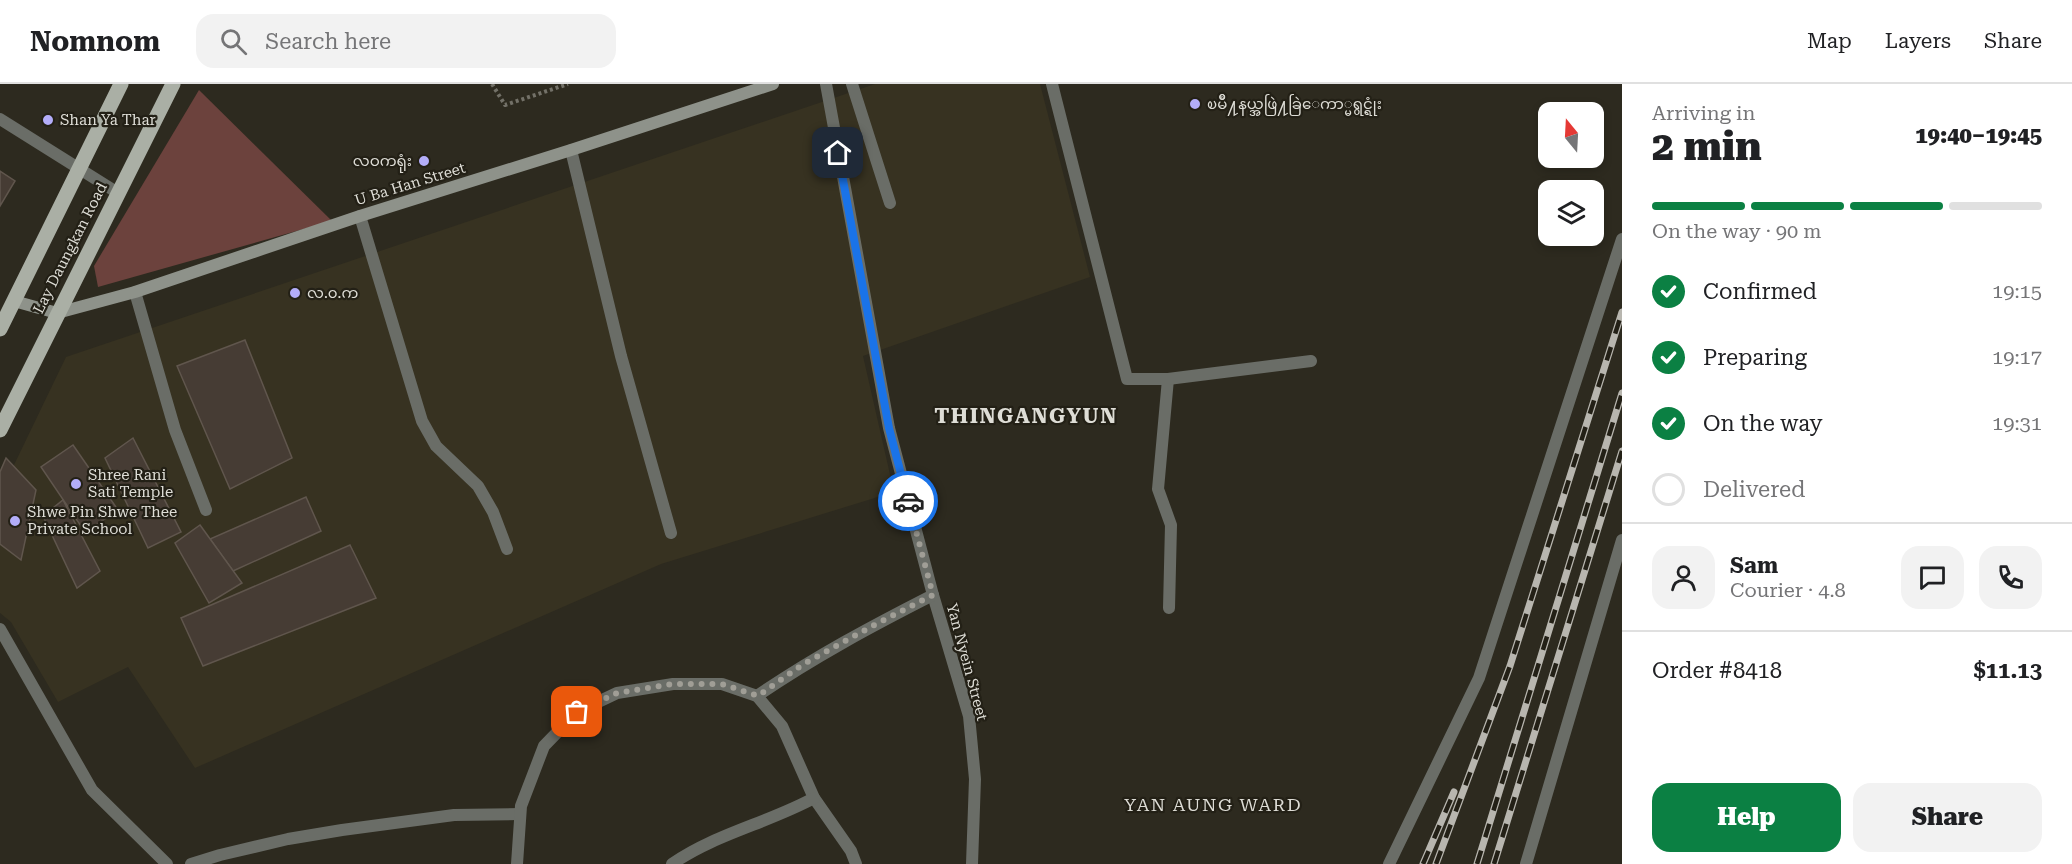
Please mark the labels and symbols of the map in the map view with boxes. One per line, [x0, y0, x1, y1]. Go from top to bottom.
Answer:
place label: ၿမိဳ႔နယ္အဖြဲ႔ခြဲေကာ္မရွင္ရုံး [1207, 94, 1382, 117]
marker: ၿမိဳ႔နယ္အဖြဲ႔ခြဲေကာ္မရွင္ရုံး [1188, 97, 1202, 111]
north arrow [1538, 102, 1604, 168]
place label: Shan Ya Thar [60, 111, 156, 129]
marker: Shan Ya Thar [41, 113, 55, 127]
pin [812, 127, 863, 178]
place label: လဝကရုံး [353, 152, 412, 173]
marker: လဝကရုံး [417, 154, 431, 168]
street label: U Ba Han Street [352, 159, 468, 209]
street label: Lay Daungkan Road [29, 179, 111, 316]
place label: လ.၀.က [307, 284, 358, 302]
marker: လ.၀.က [288, 286, 302, 300]
district label: THINGANGYUN [934, 404, 1118, 428]
place label: Shree Rani Sati Temple [88, 466, 173, 501]
courier [878, 471, 938, 531]
marker: Shree Rani Sati Temple [69, 477, 83, 491]
place label: Shwe Pin Shwe Thee Private School [27, 503, 177, 538]
marker: Shwe Pin Shwe Thee Private School [8, 514, 22, 528]
street label: Yan Nyein Street [943, 601, 991, 723]
pin [551, 686, 602, 737]
district label: YAN AUNG WARD [1124, 794, 1302, 815]

